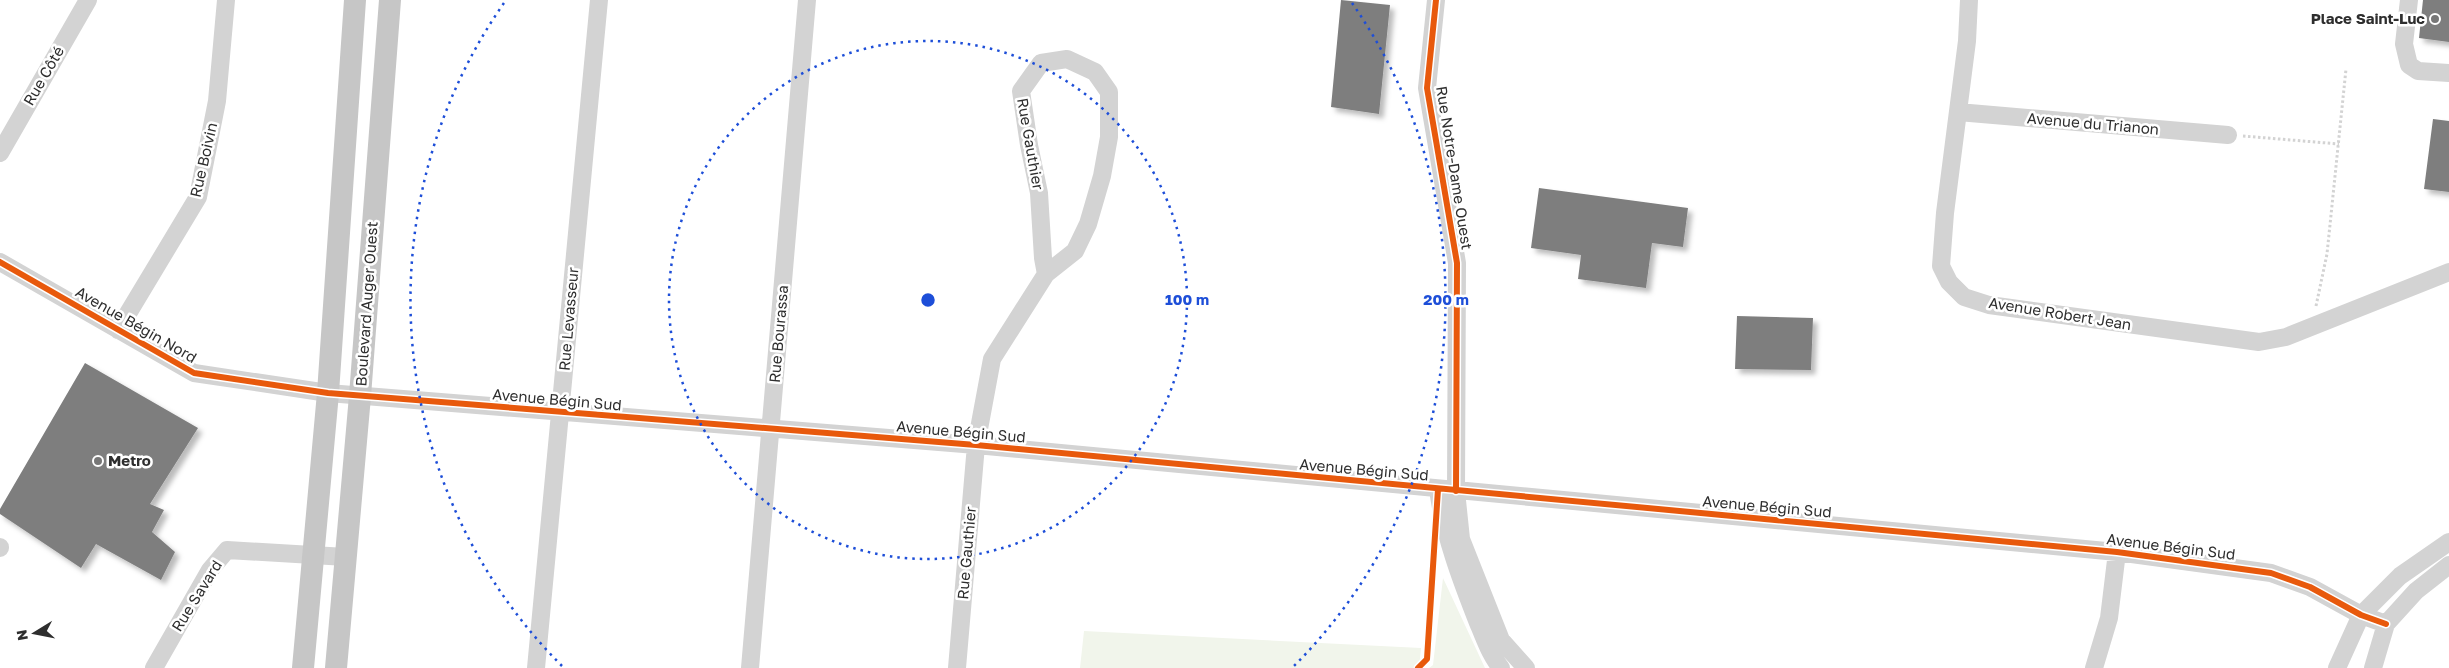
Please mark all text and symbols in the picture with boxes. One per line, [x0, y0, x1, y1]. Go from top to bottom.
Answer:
place label: Place Saint-Luc [2311, 9, 2425, 27]
marker: Place Saint-Luc [2429, 13, 2441, 25]
street label: Rue Côté [19, 42, 67, 108]
street label: Rue Notre-Dame Ouest [1433, 85, 1477, 251]
street label: Rue Gauthier [1014, 96, 1048, 191]
street label: Avenue du Trianon [2026, 108, 2160, 138]
street label: Rue Boivin [186, 121, 220, 199]
street label: Boulevard Auger Ouest [351, 221, 381, 387]
street label: Rue Levasseur [554, 266, 582, 372]
street label: Avenue Bégin Nord [73, 282, 200, 366]
street label: Rue Bourassa [765, 284, 791, 384]
text: 100 m [1165, 290, 1209, 308]
text: 200 m [1423, 290, 1469, 308]
centre of rings [919, 291, 937, 309]
street label: Avenue Robert Jean [1987, 293, 2133, 333]
street label: Avenue Bégin Sud [492, 384, 622, 414]
street label: Avenue Bégin Sud [896, 416, 1026, 446]
place label: Metro [108, 451, 151, 469]
street label: Avenue Bégin Sud [1299, 454, 1429, 484]
marker: Metro [92, 455, 104, 467]
street label: Avenue Bégin Sud [1702, 491, 1832, 521]
street label: Rue Gauthier [953, 505, 979, 600]
street label: Avenue Bégin Sud [2106, 529, 2237, 563]
street label: Rue Savard [167, 557, 225, 634]
north arrow [10, 608, 60, 658]
text: N [12, 629, 31, 642]

